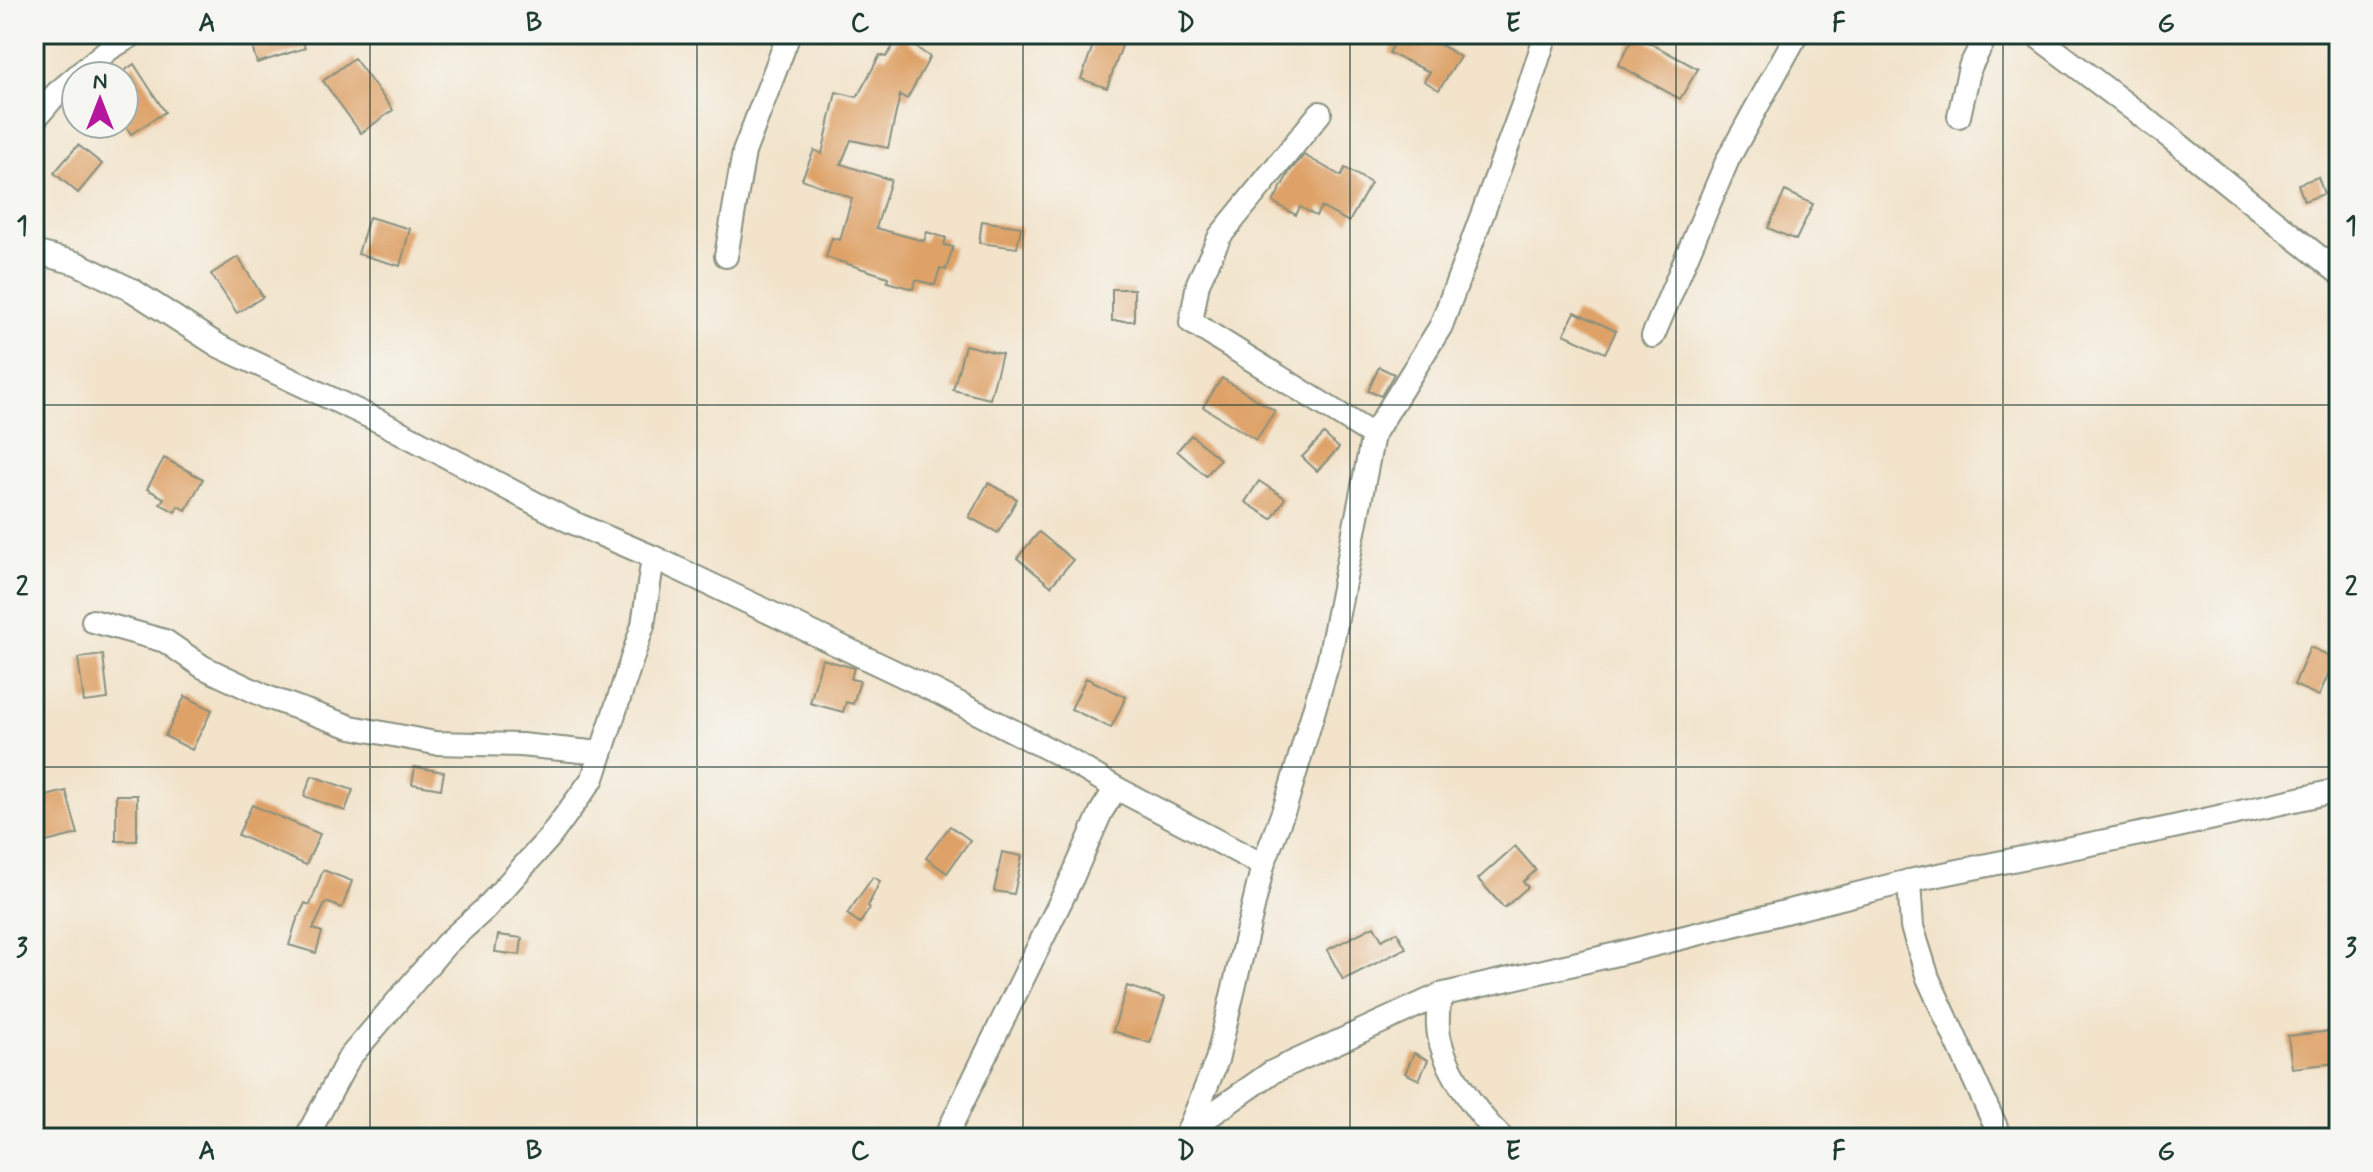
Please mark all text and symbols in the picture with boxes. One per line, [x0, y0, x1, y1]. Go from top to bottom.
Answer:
text: A [198, 7, 216, 41]
text: B [526, 7, 542, 41]
text: C [851, 7, 870, 41]
text: D [1177, 7, 1195, 41]
text: E [1505, 7, 1521, 41]
text: F [1832, 7, 1846, 41]
text: G [2157, 7, 2175, 41]
north arrow [60, 60, 140, 140]
text: N [93, 68, 107, 96]
text: 1 [16, 210, 28, 244]
text: 1 [2345, 210, 2357, 244]
text: 2 [16, 571, 29, 605]
text: 2 [2345, 571, 2358, 605]
text: 3 [16, 932, 28, 966]
text: 3 [2345, 932, 2357, 966]
text: A [198, 1135, 216, 1169]
text: B [526, 1135, 542, 1169]
text: C [851, 1135, 870, 1169]
text: D [1177, 1135, 1195, 1169]
text: E [1505, 1135, 1521, 1169]
text: F [1832, 1135, 1846, 1169]
text: G [2157, 1135, 2175, 1169]

